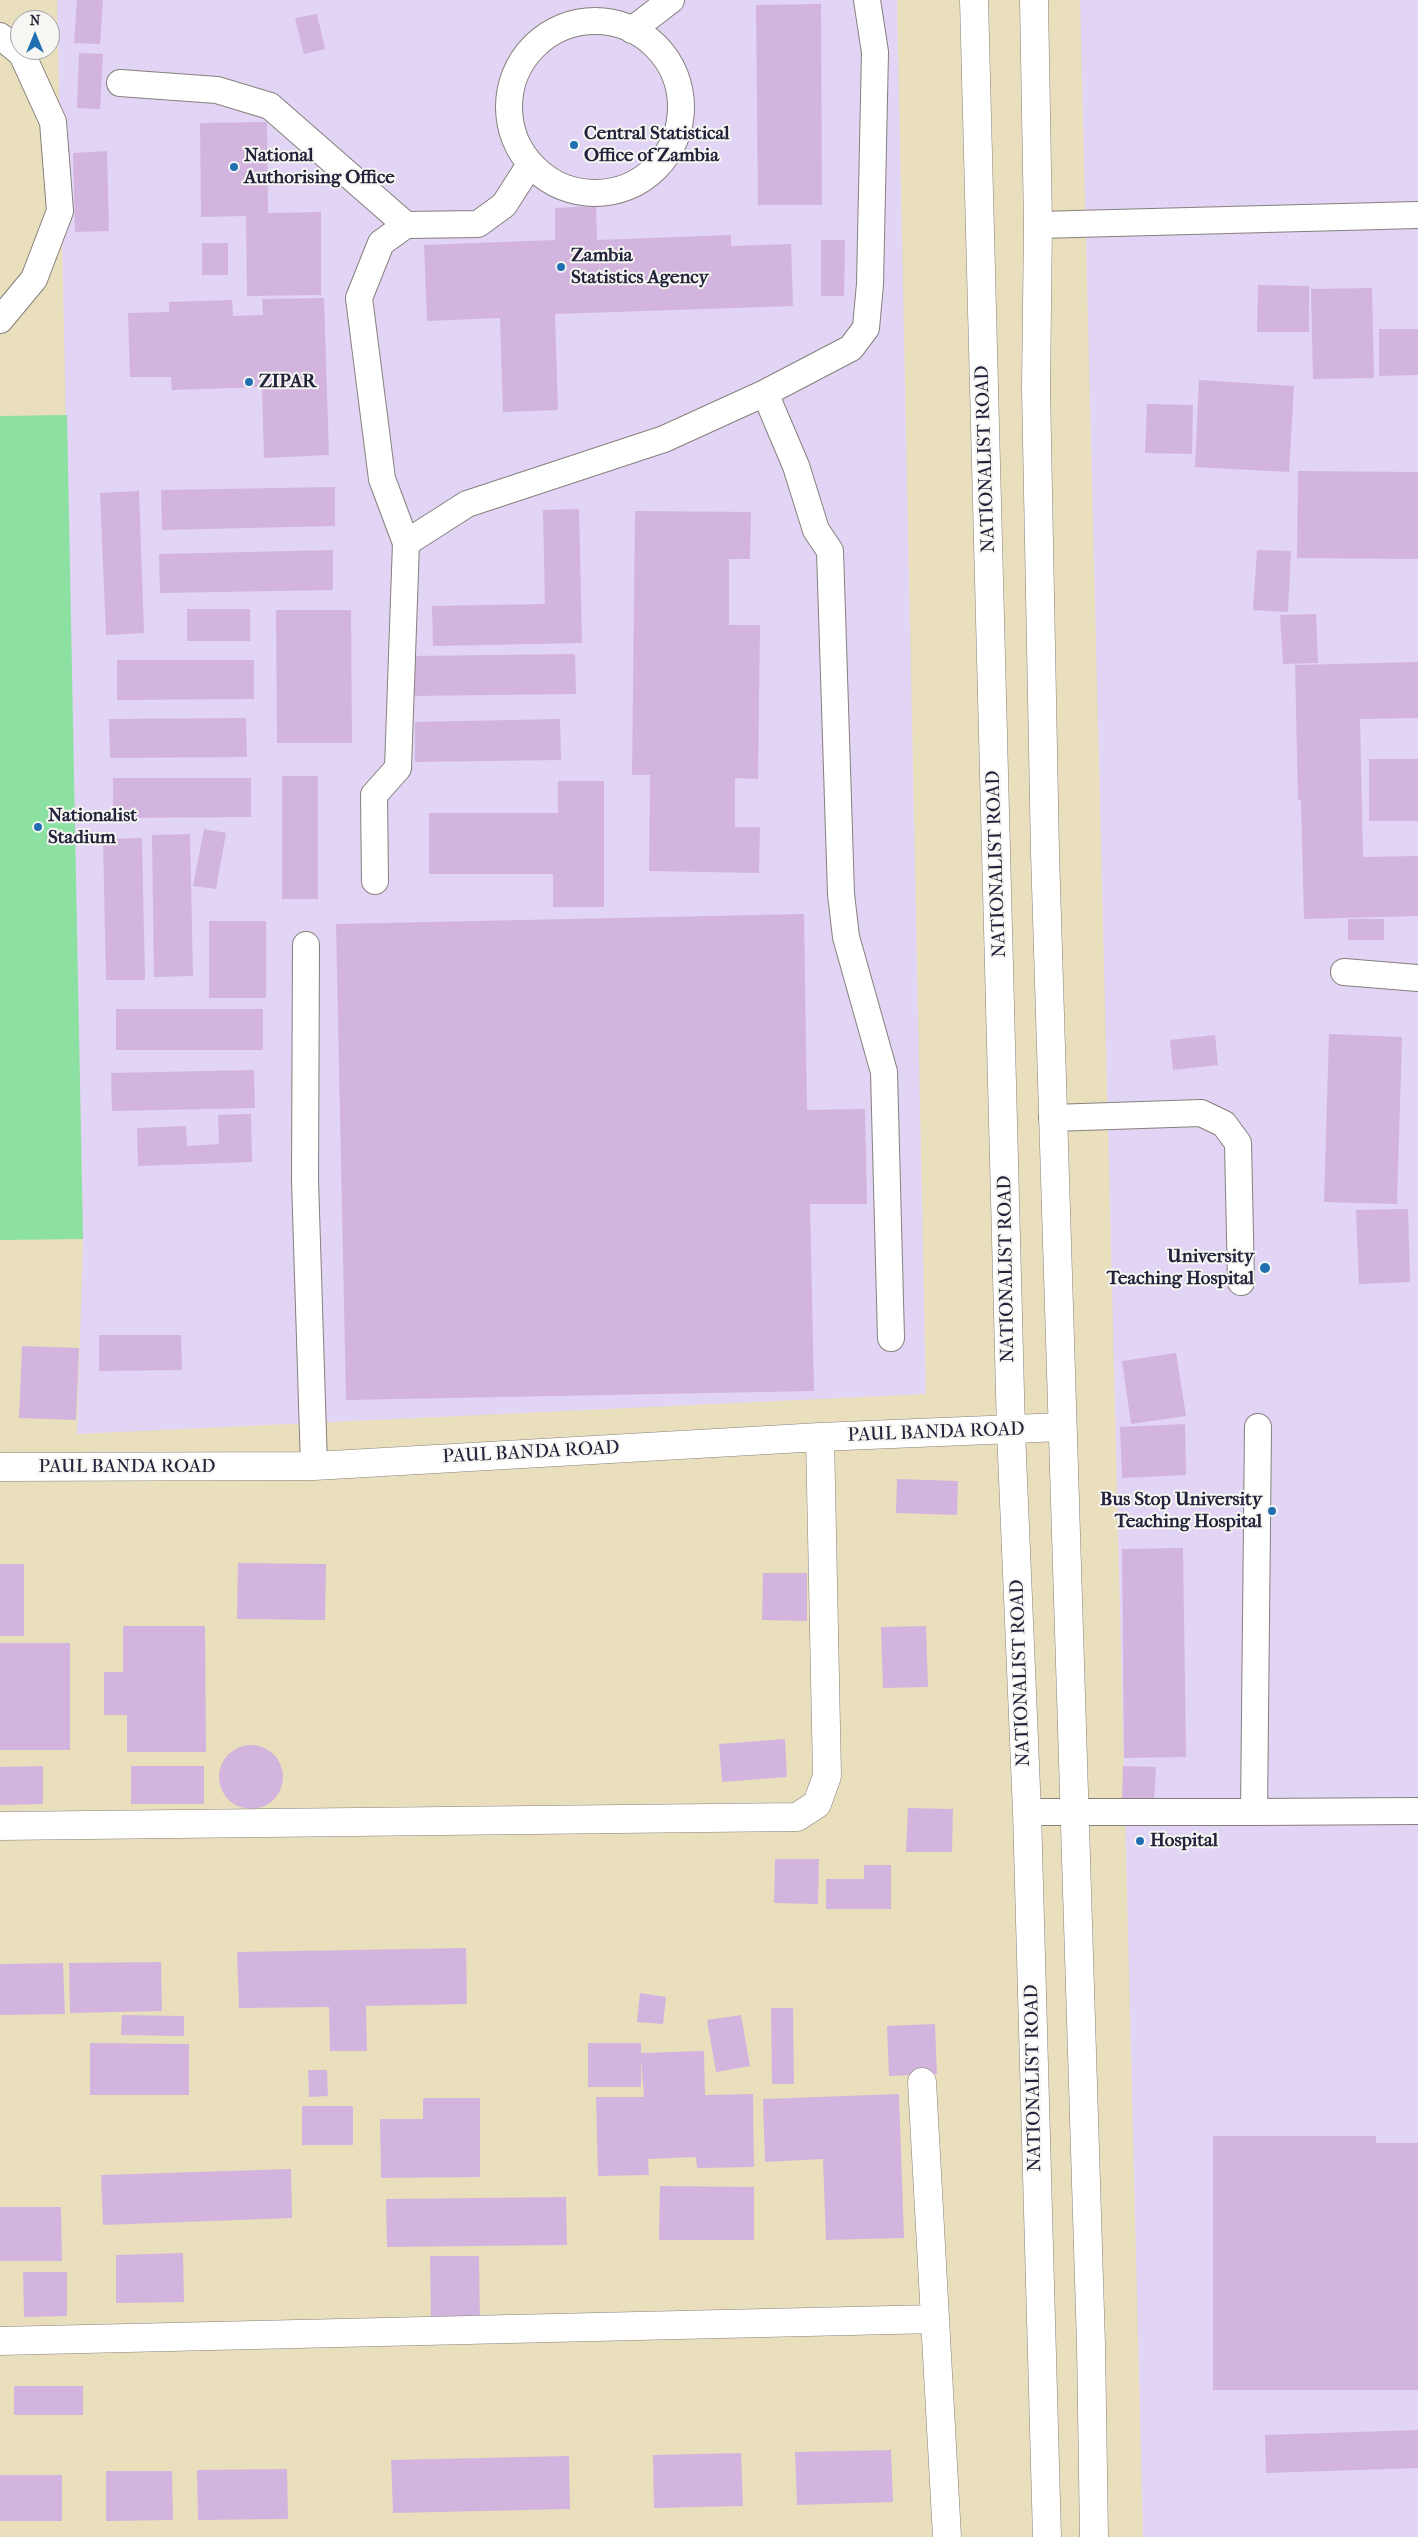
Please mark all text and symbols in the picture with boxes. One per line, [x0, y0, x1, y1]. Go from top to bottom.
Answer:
north arrow [10, 10, 60, 60]
text: N [30, 12, 40, 29]
place label: Central Statistical Office of Zambia [584, 123, 730, 167]
marker: Central Statistical Office of Zambia [568, 139, 580, 151]
place label: National Authorising Office [244, 145, 395, 189]
marker: National Authorising Office [228, 161, 240, 173]
place label: Zambia Statistics Agency [571, 245, 709, 289]
marker: Zambia Statistics Agency [555, 261, 567, 273]
street label: NATIONALIST ROAD [971, 365, 1001, 553]
place label: ZIPAR [259, 371, 316, 393]
marker: ZIPAR [243, 376, 255, 388]
street label: NATIONALIST ROAD [982, 770, 1012, 958]
place label: Nationalist Stadium [48, 805, 137, 849]
marker: Nationalist Stadium [32, 821, 44, 833]
street label: NATIONALIST ROAD [994, 1175, 1020, 1363]
place label: University Teaching Hospital [1107, 1246, 1254, 1290]
marker: University Teaching Hospital [1258, 1261, 1272, 1275]
street label: PAUL BANDA ROAD [847, 1419, 1025, 1447]
street label: PAUL BANDA ROAD [442, 1437, 620, 1469]
street label: PAUL BANDA ROAD [38, 1456, 216, 1478]
place label: Bus Stop University Teaching Hospital [1100, 1489, 1262, 1533]
marker: Bus Stop University Teaching Hospital [1266, 1505, 1278, 1517]
street label: NATIONALIST ROAD [1006, 1579, 1036, 1767]
place label: Hospital [1150, 1830, 1218, 1852]
marker: Hospital [1134, 1835, 1146, 1847]
street label: NATIONALIST ROAD [1021, 1984, 1047, 2172]

